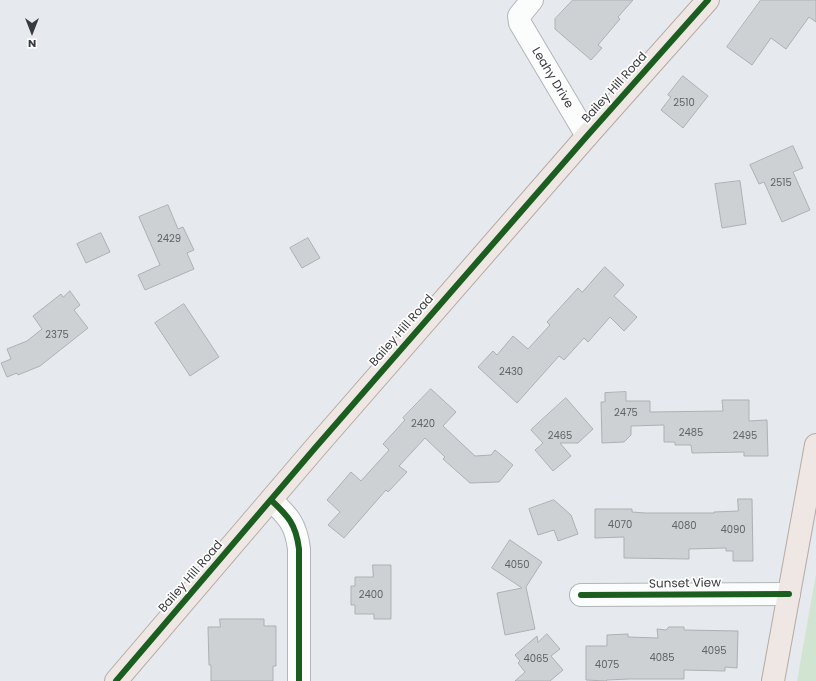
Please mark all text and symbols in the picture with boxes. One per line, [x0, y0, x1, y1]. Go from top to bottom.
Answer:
north arrow [12, 12, 52, 52]
text: N [28, 36, 36, 52]
street label: Leahy Drive [528, 45, 576, 111]
street label: Bailey Hill Road [579, 50, 651, 126]
house number: 2510 [673, 97, 695, 109]
house number: 2515 [770, 177, 792, 189]
house number: 2429 [157, 233, 181, 245]
street label: Bailey Hill Road [367, 292, 437, 370]
house number: 2375 [45, 329, 69, 341]
house number: 2430 [499, 366, 523, 378]
house number: 2475 [614, 407, 638, 419]
house number: 2420 [411, 418, 435, 430]
house number: 2485 [679, 427, 703, 439]
house number: 2465 [548, 430, 572, 442]
house number: 2495 [733, 430, 757, 442]
house number: 4070 [608, 519, 632, 531]
house number: 4080 [671, 520, 697, 532]
house number: 4090 [720, 524, 746, 536]
street label: Bailey Hill Road [156, 538, 226, 616]
house number: 4050 [504, 559, 530, 571]
street label: Sunset View [649, 576, 721, 592]
house number: 2400 [359, 589, 383, 601]
house number: 4095 [701, 645, 727, 657]
house number: 4085 [649, 652, 675, 664]
house number: 4065 [523, 653, 549, 665]
house number: 4075 [595, 659, 619, 671]

